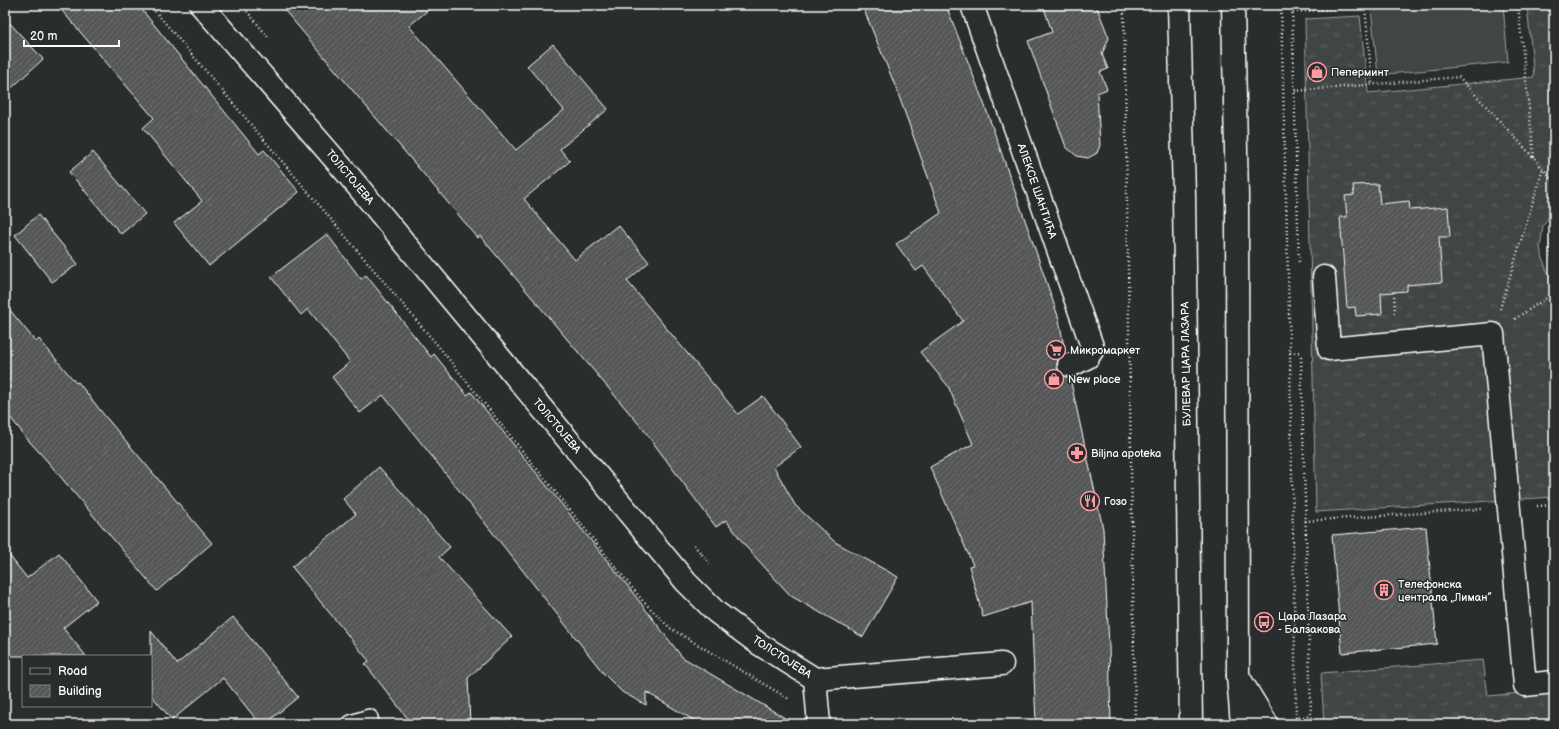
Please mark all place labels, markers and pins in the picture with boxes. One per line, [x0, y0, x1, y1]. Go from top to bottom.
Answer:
shop icon: Пеперминт [1306, 61, 1328, 83]
place label: Пеперминт [1331, 66, 1389, 79]
supermarket icon: Микромаркет [1045, 339, 1067, 361]
place label: Микромаркет [1070, 344, 1140, 357]
shop icon: New place [1043, 368, 1065, 390]
place label: New place [1068, 373, 1121, 386]
pharmacy icon: Biljna apoteka [1066, 442, 1088, 464]
place label: Biljna apoteka [1091, 447, 1161, 460]
restaurant icon: Гозо [1079, 490, 1101, 512]
place label: Гозо [1104, 495, 1127, 508]
place label: Телефонска централа „Лиман” [1398, 578, 1492, 604]
building icon: Телефонска централа „Лиман” [1373, 579, 1395, 601]
place label: Цара Лазара - Балзакова [1278, 610, 1347, 636]
bus stop icon: Цара Лазара - Балзакова [1253, 611, 1275, 633]

